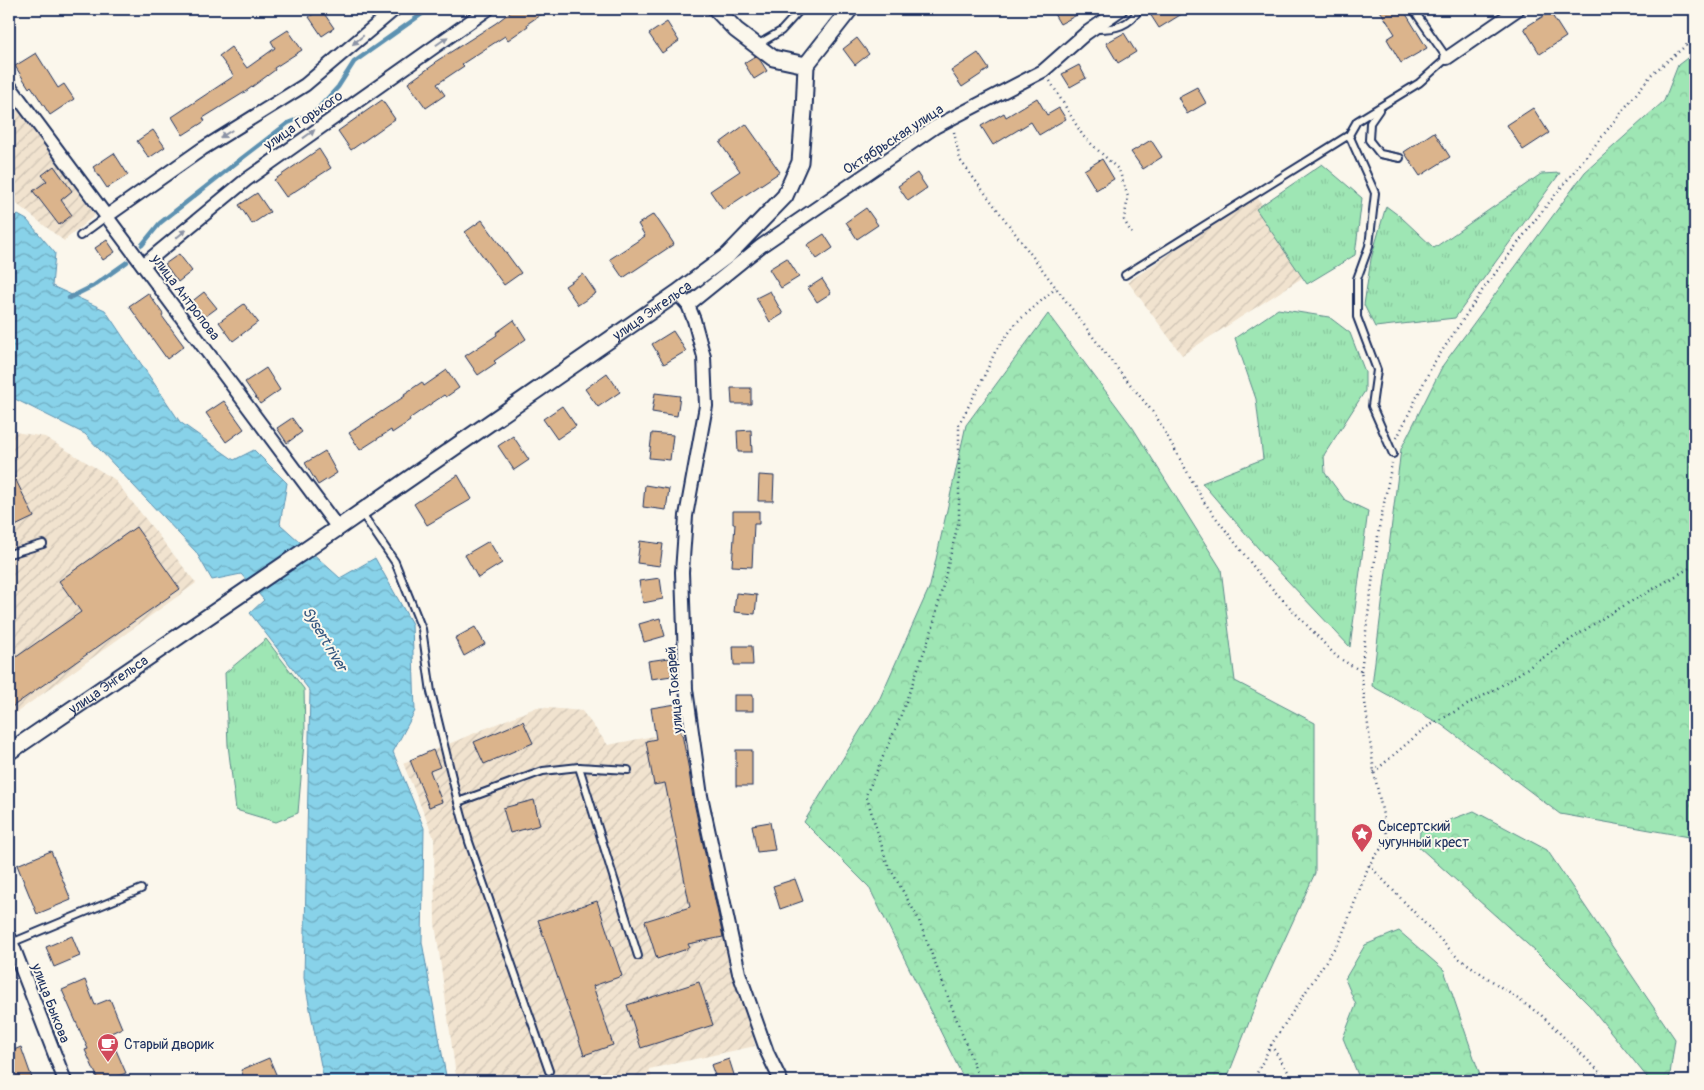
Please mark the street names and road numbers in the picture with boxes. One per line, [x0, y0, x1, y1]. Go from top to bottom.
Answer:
street label: улица Горького [260, 87, 346, 154]
street label: Октябрьская улица [840, 101, 947, 178]
street label: улица Антропова [147, 250, 223, 344]
street label: улица Энгельса [609, 277, 695, 345]
street label: улица Токарей [662, 646, 687, 735]
street label: улица Энгельса [65, 652, 151, 718]
street label: улица Быкова [27, 960, 73, 1045]

